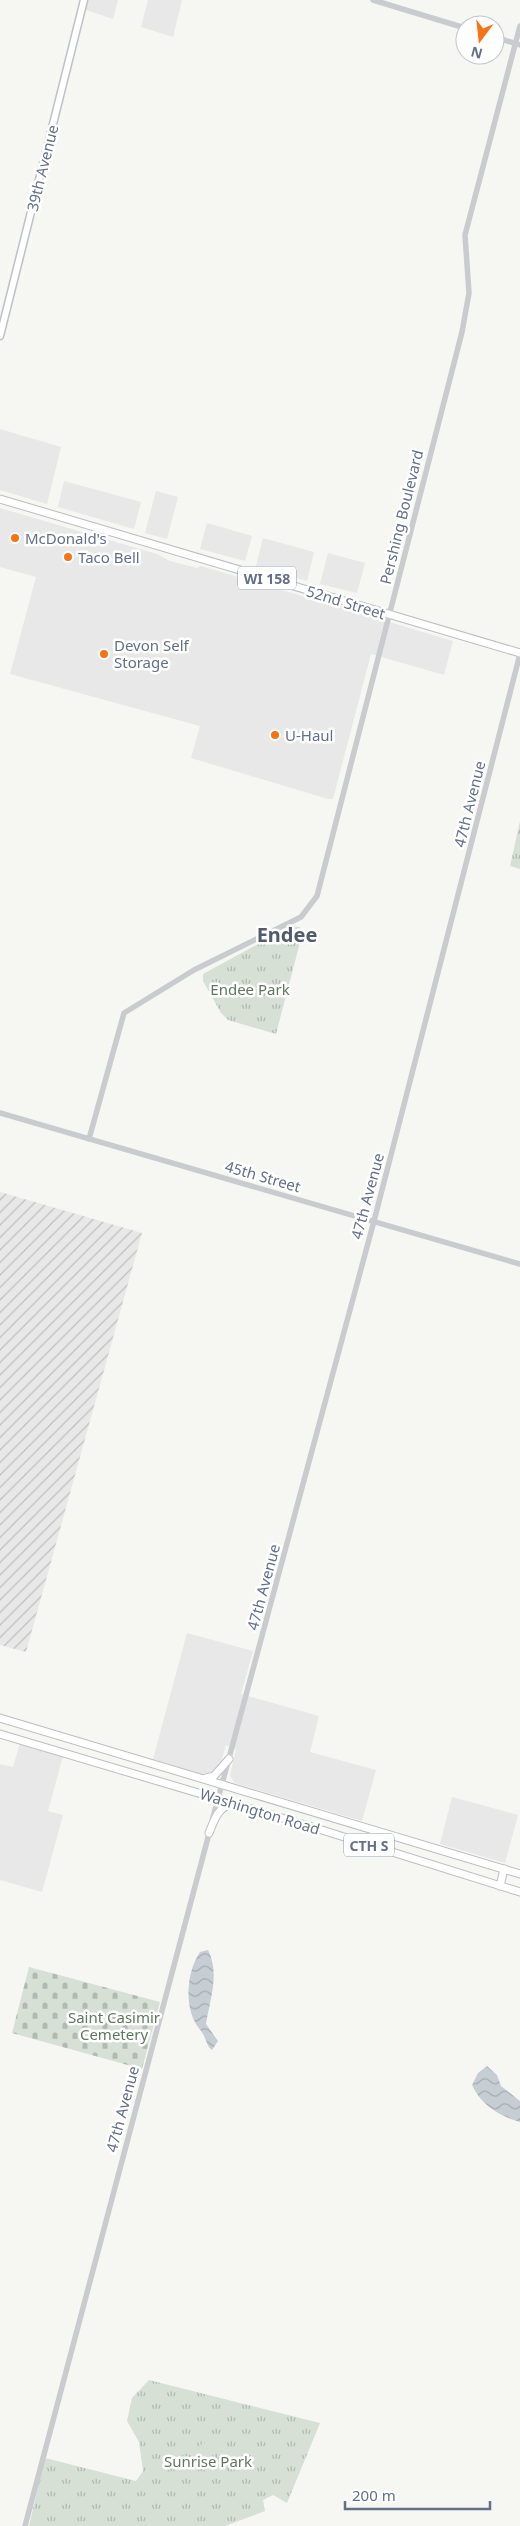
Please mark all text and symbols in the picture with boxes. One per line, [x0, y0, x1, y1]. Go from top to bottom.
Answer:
north arrow [455, 15, 505, 65]
text: N [469, 42, 484, 64]
street label: 39th Avenue [22, 123, 62, 213]
street label: Pershing Boulevard [375, 448, 427, 586]
place label: McDonald's [25, 528, 107, 548]
marker: McDonald's [9, 532, 21, 544]
place label: Taco Bell [78, 547, 140, 567]
marker: Taco Bell [62, 551, 74, 563]
road number: WI 158 [238, 566, 296, 590]
street label: 52nd Street [304, 581, 388, 624]
place label: Devon Self Storage [114, 635, 190, 672]
marker: Devon Self Storage [98, 648, 110, 660]
place label: U-Haul [285, 725, 333, 745]
marker: U-Haul [269, 729, 281, 741]
street label: 47th Avenue [449, 759, 489, 849]
district label: Endee [257, 921, 317, 948]
park label: Endee Park [210, 979, 290, 999]
street label: 47th Avenue [346, 1151, 388, 1241]
street label: 45th Street [223, 1156, 304, 1196]
street label: 47th Avenue [242, 1542, 284, 1632]
street label: Washington Road [198, 1783, 322, 1839]
road number: CTH S [344, 1834, 394, 1856]
park label: Saint Casimir Cemetery [68, 2007, 160, 2044]
street label: 47th Avenue [101, 2064, 143, 2154]
park label: Sunrise Park [164, 2451, 252, 2471]
scale bar [345, 2478, 490, 2510]
text: 200 m [352, 2485, 396, 2505]

